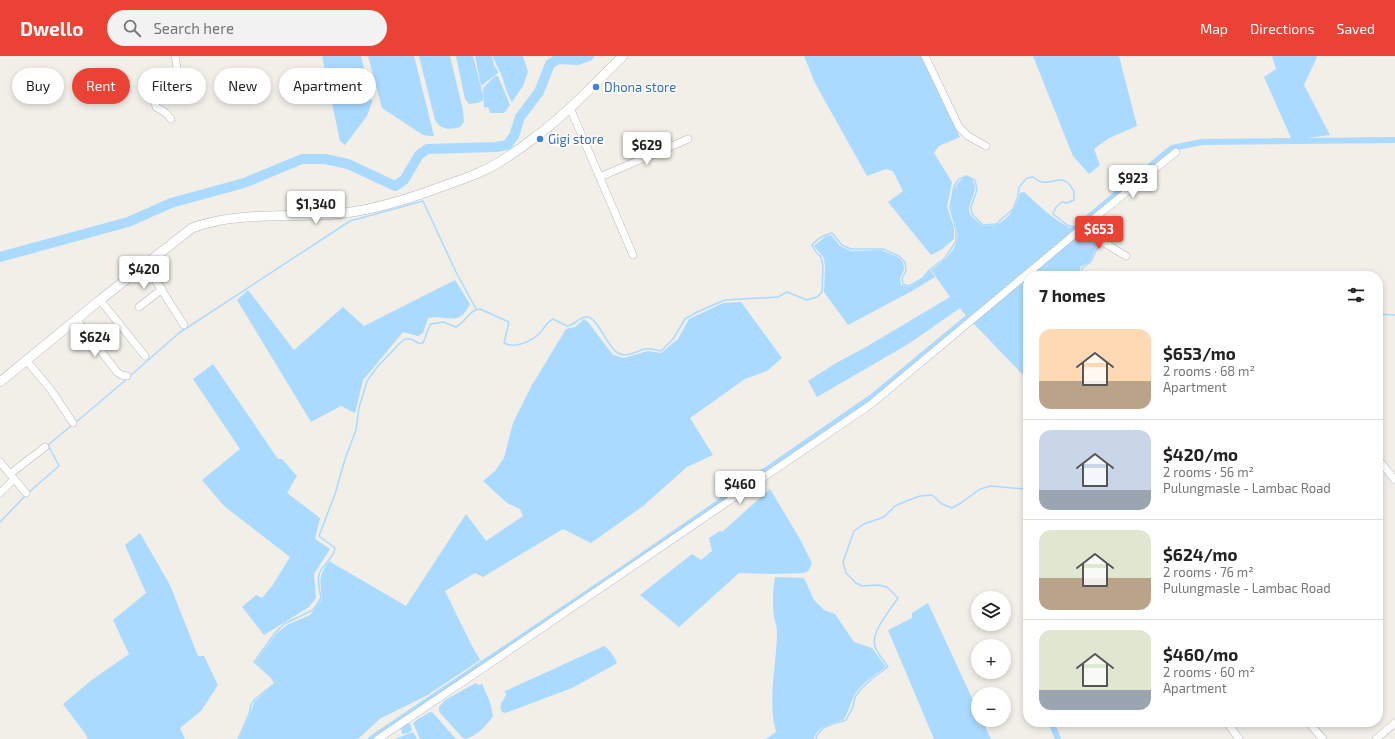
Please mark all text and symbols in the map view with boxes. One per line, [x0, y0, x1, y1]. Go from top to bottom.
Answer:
search box [107, 10, 387, 46]
text: Dwello [20, 17, 83, 40]
icon: search [121, 17, 143, 39]
text: Search here [153, 19, 234, 37]
text: Map [1200, 20, 1228, 37]
text: Directions [1250, 20, 1315, 37]
text: Saved [1337, 20, 1375, 37]
chip: Buy [12, 68, 64, 104]
chip: Rent [72, 68, 130, 104]
chip: Filters [138, 68, 206, 104]
chip: New [214, 68, 271, 104]
chip: Apartment [279, 68, 376, 104]
place label: Dhona store [604, 79, 676, 95]
marker: Dhona store [591, 82, 601, 92]
place label: Gigi store [548, 131, 604, 147]
pin: $629 [623, 132, 671, 166]
marker: Gigi store [535, 134, 545, 144]
text: $629 [632, 137, 662, 153]
pin: $923 [1109, 165, 1157, 199]
text: $923 [1118, 170, 1148, 186]
pin: $1,340 [283, 191, 349, 225]
text: $1,340 [296, 196, 336, 212]
pin: $653 [1075, 216, 1123, 250]
text: $653 [1084, 221, 1114, 237]
pin: $420 [120, 256, 168, 290]
text: $420 [128, 261, 160, 277]
icon: filters [1345, 284, 1367, 306]
text: 7 homes [1039, 285, 1106, 305]
pin: $624 [71, 324, 119, 358]
text: $624 [79, 329, 111, 345]
text: $653/mo [1163, 343, 1236, 363]
icon: home [1071, 345, 1119, 393]
text: 2 rooms · 68 m² [1163, 363, 1255, 379]
text: Apartment [1163, 379, 1227, 395]
text: $420/mo [1163, 444, 1238, 464]
icon: home [1071, 446, 1119, 494]
text: 2 rooms · 56 m² [1163, 464, 1254, 480]
pin: $460 [716, 471, 764, 505]
text: $460 [724, 476, 756, 492]
text: Pulungmasle - Lambac Road [1163, 480, 1331, 496]
text: $624/mo [1163, 544, 1237, 564]
icon: home [1071, 546, 1119, 594]
text: 2 rooms · 76 m² [1163, 564, 1254, 580]
text: Pulungmasle - Lambac Road [1163, 580, 1331, 596]
map controls [971, 591, 1011, 727]
button: layers [971, 591, 1011, 631]
button: + [971, 639, 1011, 679]
text: $460/mo [1163, 644, 1238, 664]
icon: home [1071, 646, 1119, 694]
text: 2 rooms · 60 m² [1163, 664, 1255, 680]
text: Apartment [1163, 680, 1227, 696]
button: − [971, 687, 1011, 727]

